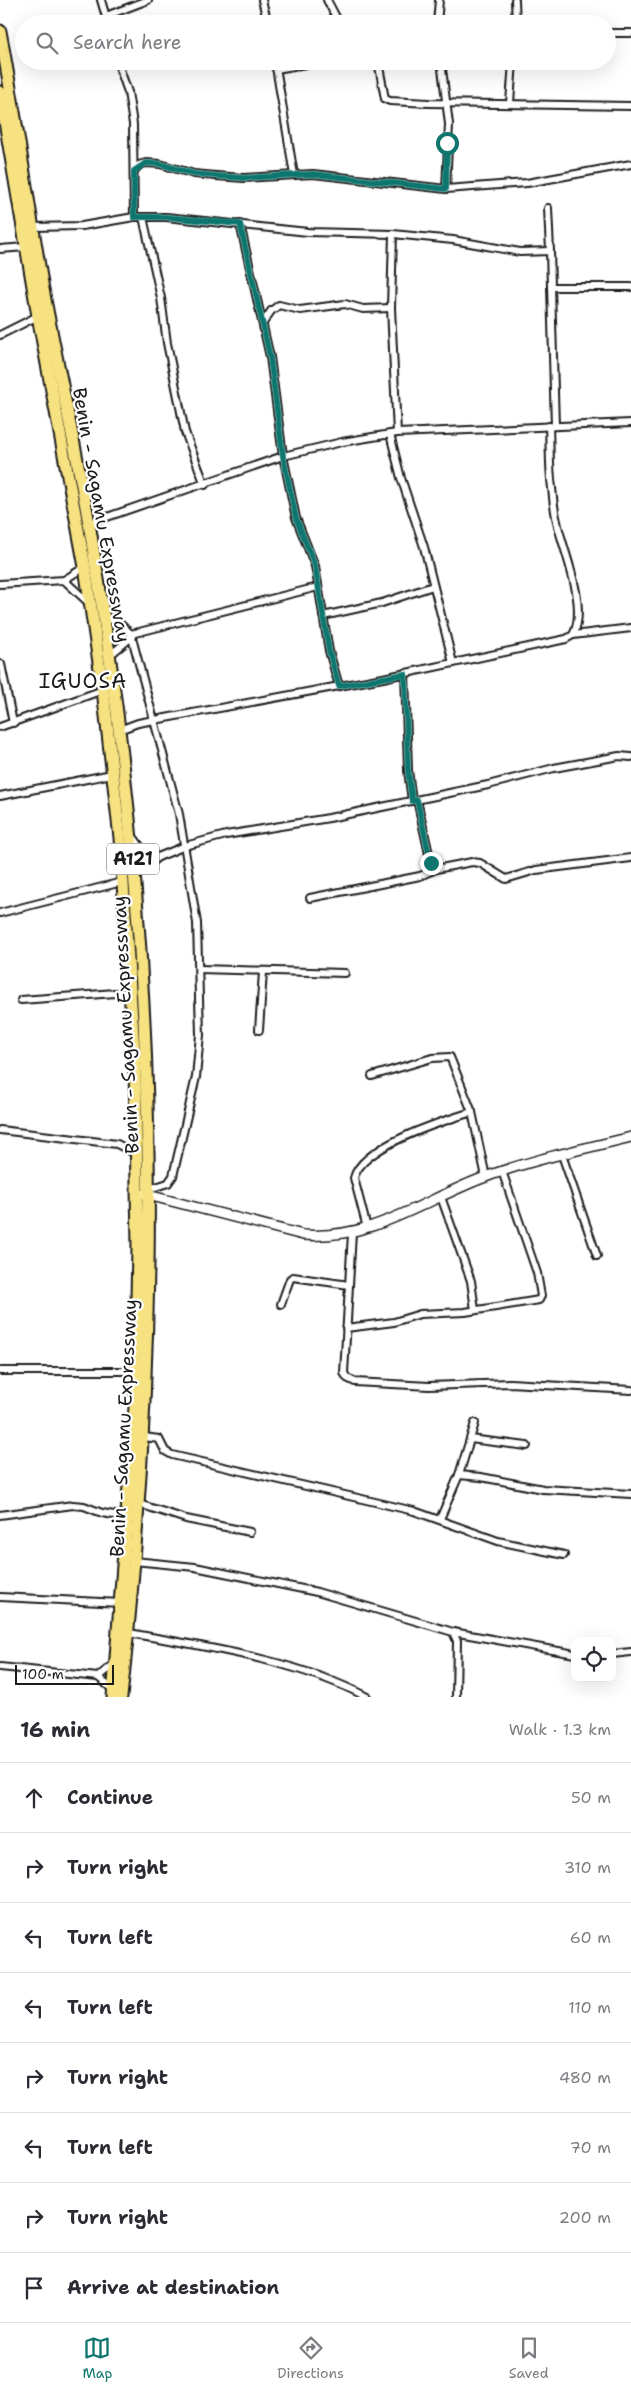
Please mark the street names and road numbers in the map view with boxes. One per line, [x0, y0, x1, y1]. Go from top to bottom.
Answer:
street label: Benin - Sagamu Expressway [67, 386, 136, 644]
road number: A121 [107, 844, 159, 874]
street label: Benin - Sagamu Expressway [106, 895, 145, 1155]
street label: Benin - Sagamu Expressway [104, 1298, 143, 1558]

